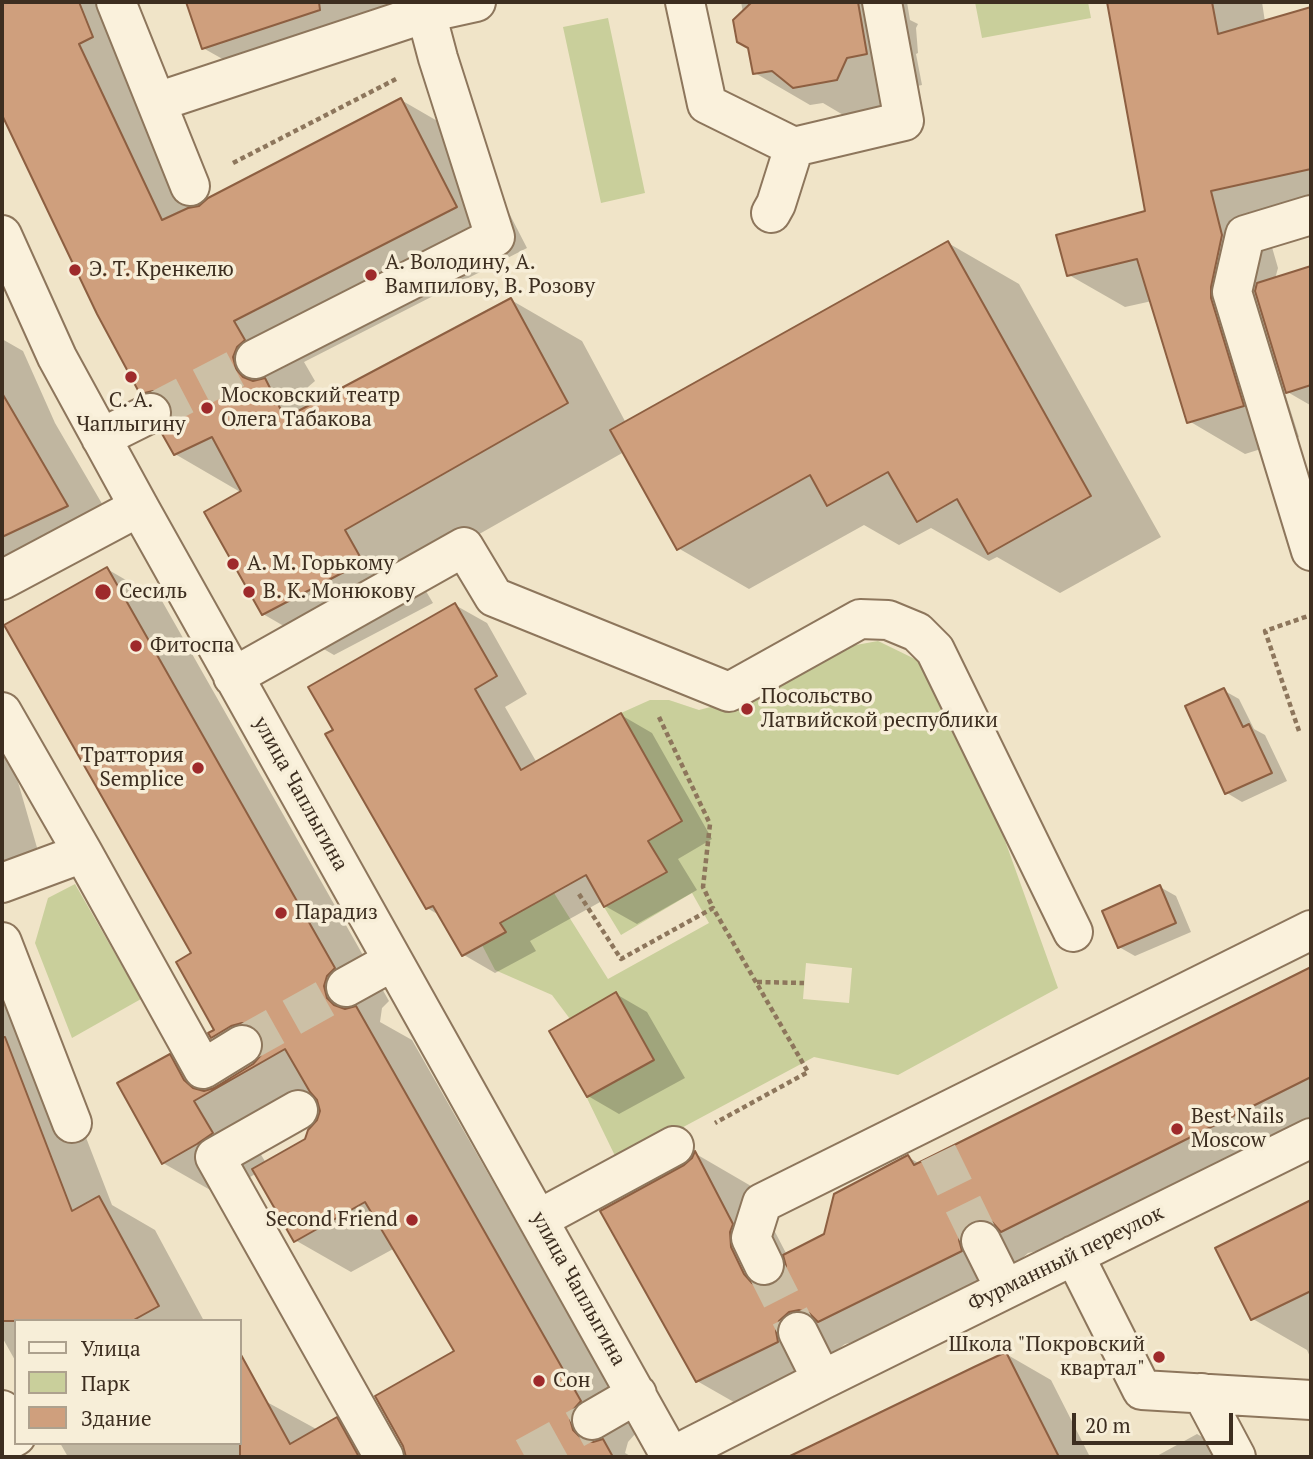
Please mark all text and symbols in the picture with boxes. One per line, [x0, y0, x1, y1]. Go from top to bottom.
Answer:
place label: А. Володину, А. Вампилову, В. Розову [385, 250, 595, 300]
place label: Э. Т. Кренкелю [89, 257, 234, 283]
marker: Э. Т. Кренкелю [67, 262, 83, 278]
marker: А. Володину, А. Вампилову, В. Розову [363, 267, 379, 283]
marker: С. А. Чаплыгину [123, 369, 139, 385]
place label: Московский театр Олега Табакова [221, 383, 400, 433]
place label: С. А. Чаплыгину [76, 388, 186, 438]
marker: Московский театр Олега Табакова [199, 400, 215, 416]
place label: А. М. Горькому [247, 551, 394, 577]
marker: А. М. Горькому [225, 556, 241, 572]
place label: Сесиль [119, 579, 187, 605]
place label: В. К. Монюкову [263, 579, 415, 605]
marker: Сесиль [93, 582, 113, 602]
marker: В. К. Монюкову [241, 584, 257, 600]
place label: Фитоспа [150, 633, 235, 659]
marker: Фитоспа [128, 638, 144, 654]
place label: Посольство Латвийской республики [761, 684, 998, 734]
marker: Посольство Латвийской республики [739, 701, 755, 717]
street label: улица Чаплыгина [247, 713, 353, 875]
place label: Траттория Semplice [81, 743, 184, 793]
marker: Траттория Semplice [190, 760, 206, 776]
place label: Парадиз [295, 900, 378, 926]
marker: Парадиз [273, 905, 289, 921]
place label: Best Nails Moscow [1191, 1104, 1284, 1154]
marker: Best Nails Moscow [1169, 1121, 1185, 1137]
street label: Фурманный переулок [964, 1201, 1168, 1317]
place label: Second Friend [265, 1207, 398, 1233]
street label: улица Чаплыгина [525, 1208, 631, 1370]
marker: Second Friend [404, 1212, 420, 1228]
legend [14, 1319, 242, 1445]
place label: Школа "Покровский квартал" [949, 1332, 1145, 1382]
text: Улица [81, 1334, 141, 1362]
marker: Школа "Покровский квартал" [1151, 1349, 1167, 1365]
place label: Сон [553, 1368, 590, 1394]
text: Парк [81, 1369, 130, 1397]
marker: Сон [531, 1373, 547, 1389]
scale bar [1075, 1400, 1236, 1444]
text: Здание [81, 1404, 152, 1432]
text: 20 m [1085, 1411, 1131, 1439]

